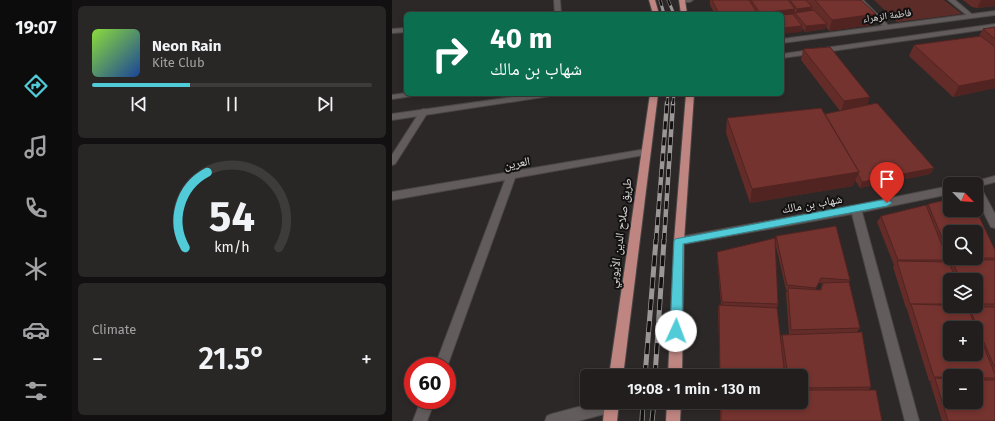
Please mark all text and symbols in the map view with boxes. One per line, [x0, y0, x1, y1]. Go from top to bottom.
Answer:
street label: فاطمة الزهراء [862, 7, 912, 25]
text: 19:07 [15, 17, 57, 39]
text: 40 m [490, 22, 553, 55]
icon: right [424, 28, 476, 80]
text: Neon Rain [152, 37, 221, 55]
text: Kite Club [152, 55, 205, 70]
text: شهاب بن مالك [490, 58, 582, 80]
icon: directions [22, 72, 50, 100]
icon: previous [128, 93, 150, 115]
icon: pause [221, 93, 243, 115]
icon: next [314, 93, 336, 115]
icon: music [22, 133, 50, 161]
street label: العرين [503, 154, 531, 172]
pin [870, 162, 904, 203]
icon: arrive [876, 168, 898, 190]
street label: طريق صلاح الدين الأيوبي [605, 177, 638, 289]
north arrow [943, 177, 983, 217]
map controls [943, 177, 983, 409]
text: 54 [209, 192, 255, 242]
street label: شهاب بن مالك [781, 192, 844, 217]
icon: phone [22, 194, 50, 222]
button: search [943, 225, 983, 265]
text: km/h [214, 239, 250, 256]
icon: climate [22, 255, 50, 283]
button: layers [943, 273, 983, 313]
position arrow [655, 310, 697, 352]
icon: car [22, 316, 50, 344]
button: + [943, 321, 983, 361]
text: Climate [92, 322, 136, 337]
text: 21.5° [199, 341, 266, 377]
text: − [92, 346, 103, 373]
text: + [361, 346, 372, 373]
speed limit sign: 60 [404, 357, 456, 409]
button: − [943, 369, 983, 409]
icon: filters [22, 377, 50, 405]
text: 19:08 · 1 min · 130 m [627, 380, 761, 398]

